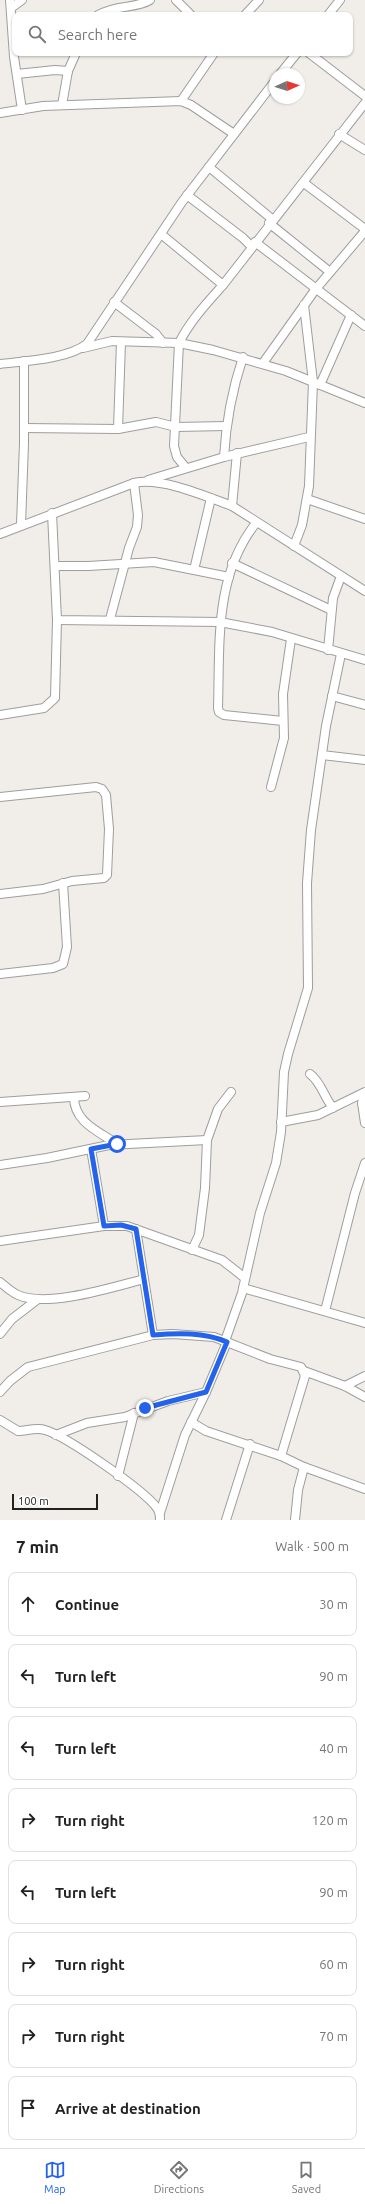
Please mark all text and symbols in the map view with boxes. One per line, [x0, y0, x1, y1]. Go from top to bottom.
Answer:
search box [12, 12, 353, 56]
icon: search [26, 23, 48, 45]
text: Search here [58, 26, 137, 43]
north arrow [269, 68, 305, 104]
route start [108, 1135, 126, 1153]
route end [136, 1399, 154, 1417]
scale bar [12, 1492, 98, 1511]
text: 100 m [18, 1495, 49, 1507]
text: 7 min [16, 1537, 59, 1556]
text: Walk · 500 m [275, 1539, 349, 1553]
icon: ahead [17, 1593, 39, 1615]
text: Continue [55, 1596, 119, 1613]
text: 30 m [319, 1597, 348, 1611]
icon: left [17, 1665, 39, 1687]
text: Turn left [55, 1668, 116, 1685]
text: 90 m [319, 1669, 348, 1683]
icon: left [17, 1737, 39, 1759]
text: Turn left [55, 1740, 116, 1757]
text: 40 m [319, 1741, 348, 1755]
icon: right [17, 1809, 39, 1831]
text: Turn right [55, 1812, 125, 1829]
text: 120 m [312, 1813, 348, 1827]
icon: left [17, 1881, 39, 1903]
text: Turn left [55, 1884, 116, 1901]
text: 90 m [319, 1885, 348, 1899]
icon: right [17, 1953, 39, 1975]
text: Turn right [55, 1956, 125, 1973]
text: 60 m [319, 1957, 348, 1971]
icon: right [17, 2025, 39, 2047]
text: Turn right [55, 2028, 125, 2045]
text: 70 m [319, 2029, 348, 2043]
icon: arrive [17, 2097, 39, 2119]
text: Arrive at destination [55, 2100, 201, 2117]
tab: Map [44, 2159, 66, 2195]
tab: Directions [154, 2159, 204, 2195]
tab: Saved [292, 2159, 321, 2195]

